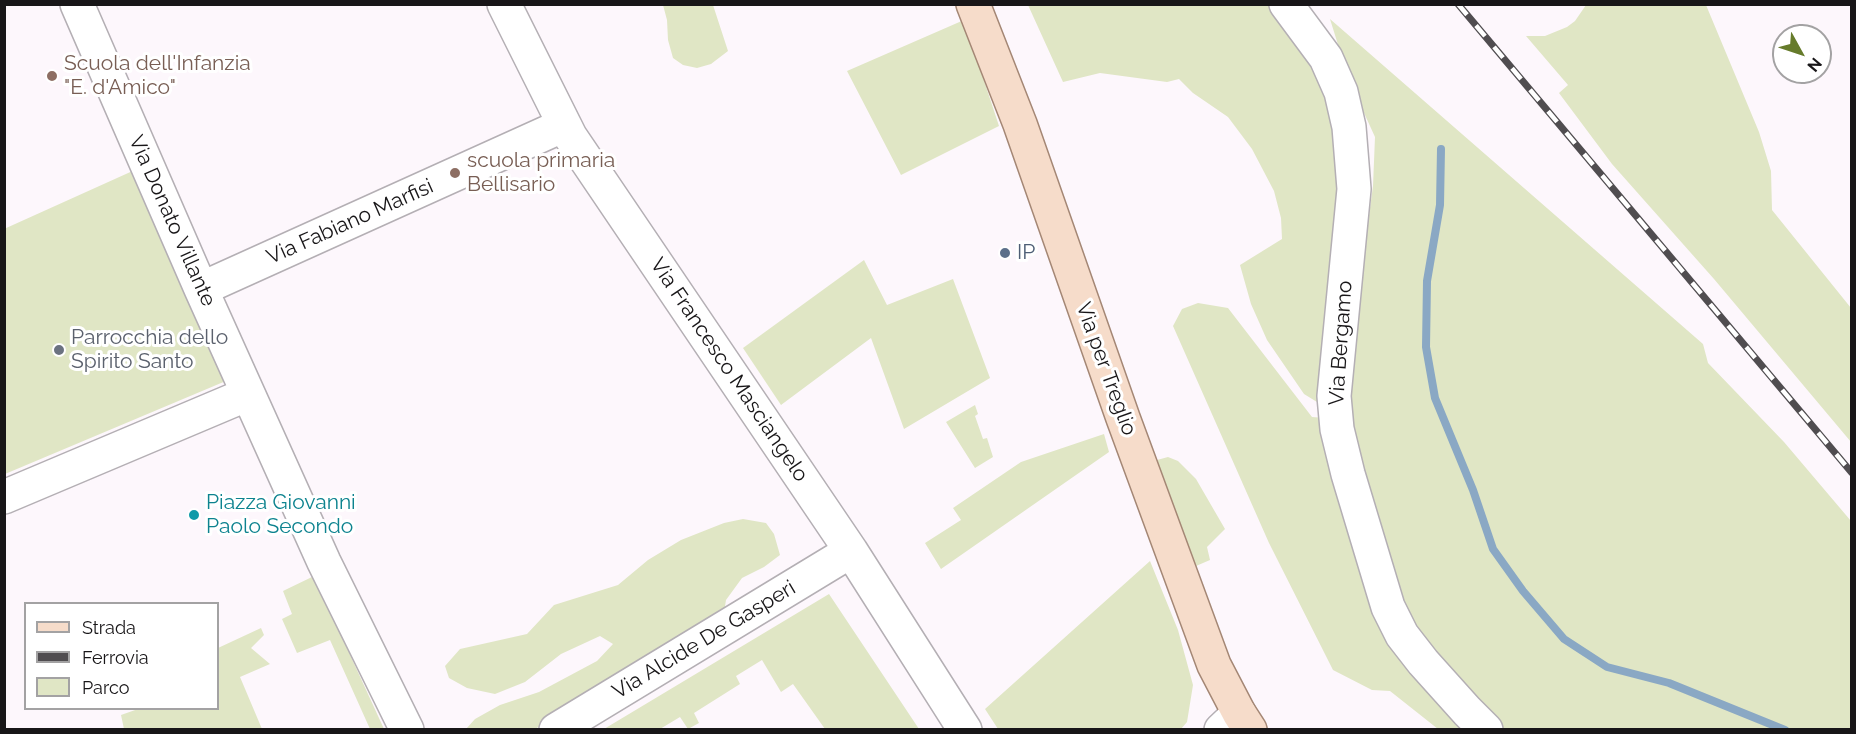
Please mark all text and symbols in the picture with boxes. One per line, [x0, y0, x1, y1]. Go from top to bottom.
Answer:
north arrow [1772, 24, 1832, 84]
place label: Scuola dell'Infanzia "E. d'Amico" [64, 51, 251, 101]
text: N [1803, 54, 1826, 75]
marker: Scuola dell'Infanzia "E. d'Amico" [45, 69, 59, 83]
street label: Via Donato Villante [123, 132, 221, 310]
place label: scuola primaria Bellisario [467, 148, 615, 198]
marker: scuola primaria Bellisario [448, 166, 462, 180]
street label: Via Fabiano Marfisi [263, 174, 437, 270]
place label: IP [1017, 240, 1035, 266]
marker: IP [998, 246, 1012, 260]
street label: Via Francesco Masciangelo [645, 253, 813, 487]
street label: Via Bergamo [1324, 280, 1358, 406]
street label: Via per Treglio [1070, 299, 1142, 439]
place label: Parrocchia dello Spirito Santo [71, 325, 228, 375]
marker: Parrocchia dello Spirito Santo [52, 343, 66, 357]
place label: Piazza Giovanni Paolo Secondo [206, 490, 356, 540]
marker: Piazza Giovanni Paolo Secondo [187, 508, 201, 522]
street label: Via Alcide De Gasperi [608, 575, 800, 705]
legend [24, 602, 219, 710]
text: Strada [82, 617, 136, 638]
text: Ferrovia [82, 647, 149, 668]
text: Parco [82, 677, 129, 698]

